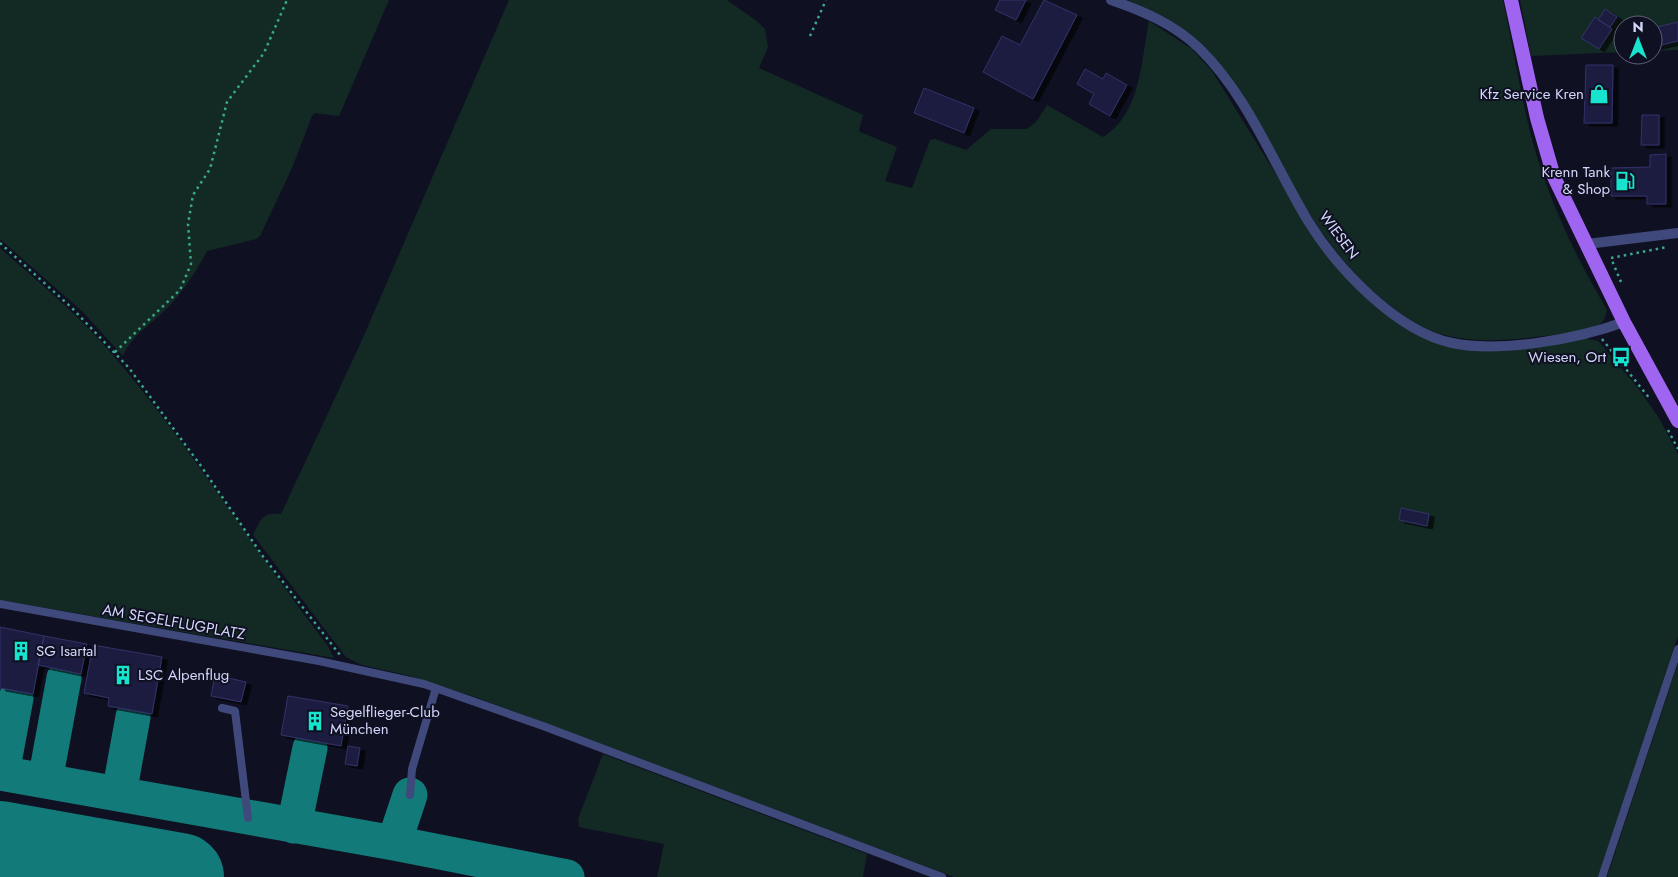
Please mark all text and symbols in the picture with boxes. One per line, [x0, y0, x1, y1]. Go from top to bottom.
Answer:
north arrow [1613, 15, 1663, 65]
text: N [1632, 17, 1644, 37]
place label: Kfz Service Kren [1479, 83, 1584, 105]
shop icon: Kfz Service Kren [1588, 83, 1610, 105]
place label: Krenn Tank & Shop [1541, 161, 1610, 200]
fuel station icon: Krenn Tank & Shop [1614, 170, 1636, 192]
street label: WIESEN [1314, 206, 1364, 264]
place label: Wiesen, Ort [1528, 346, 1606, 368]
bus stop icon: Wiesen, Ort [1610, 346, 1632, 368]
street label: AM SEGELFLUGPLATZ [101, 599, 247, 645]
building icon: SG Isartal [10, 640, 32, 662]
place label: SG Isartal [36, 640, 97, 662]
building icon: LSC Alpenflug [112, 664, 134, 686]
place label: LSC Alpenflug [138, 664, 229, 686]
place label: Segelflieger-Club München [330, 701, 440, 740]
building icon: Segelflieger-Club München [304, 710, 326, 732]

